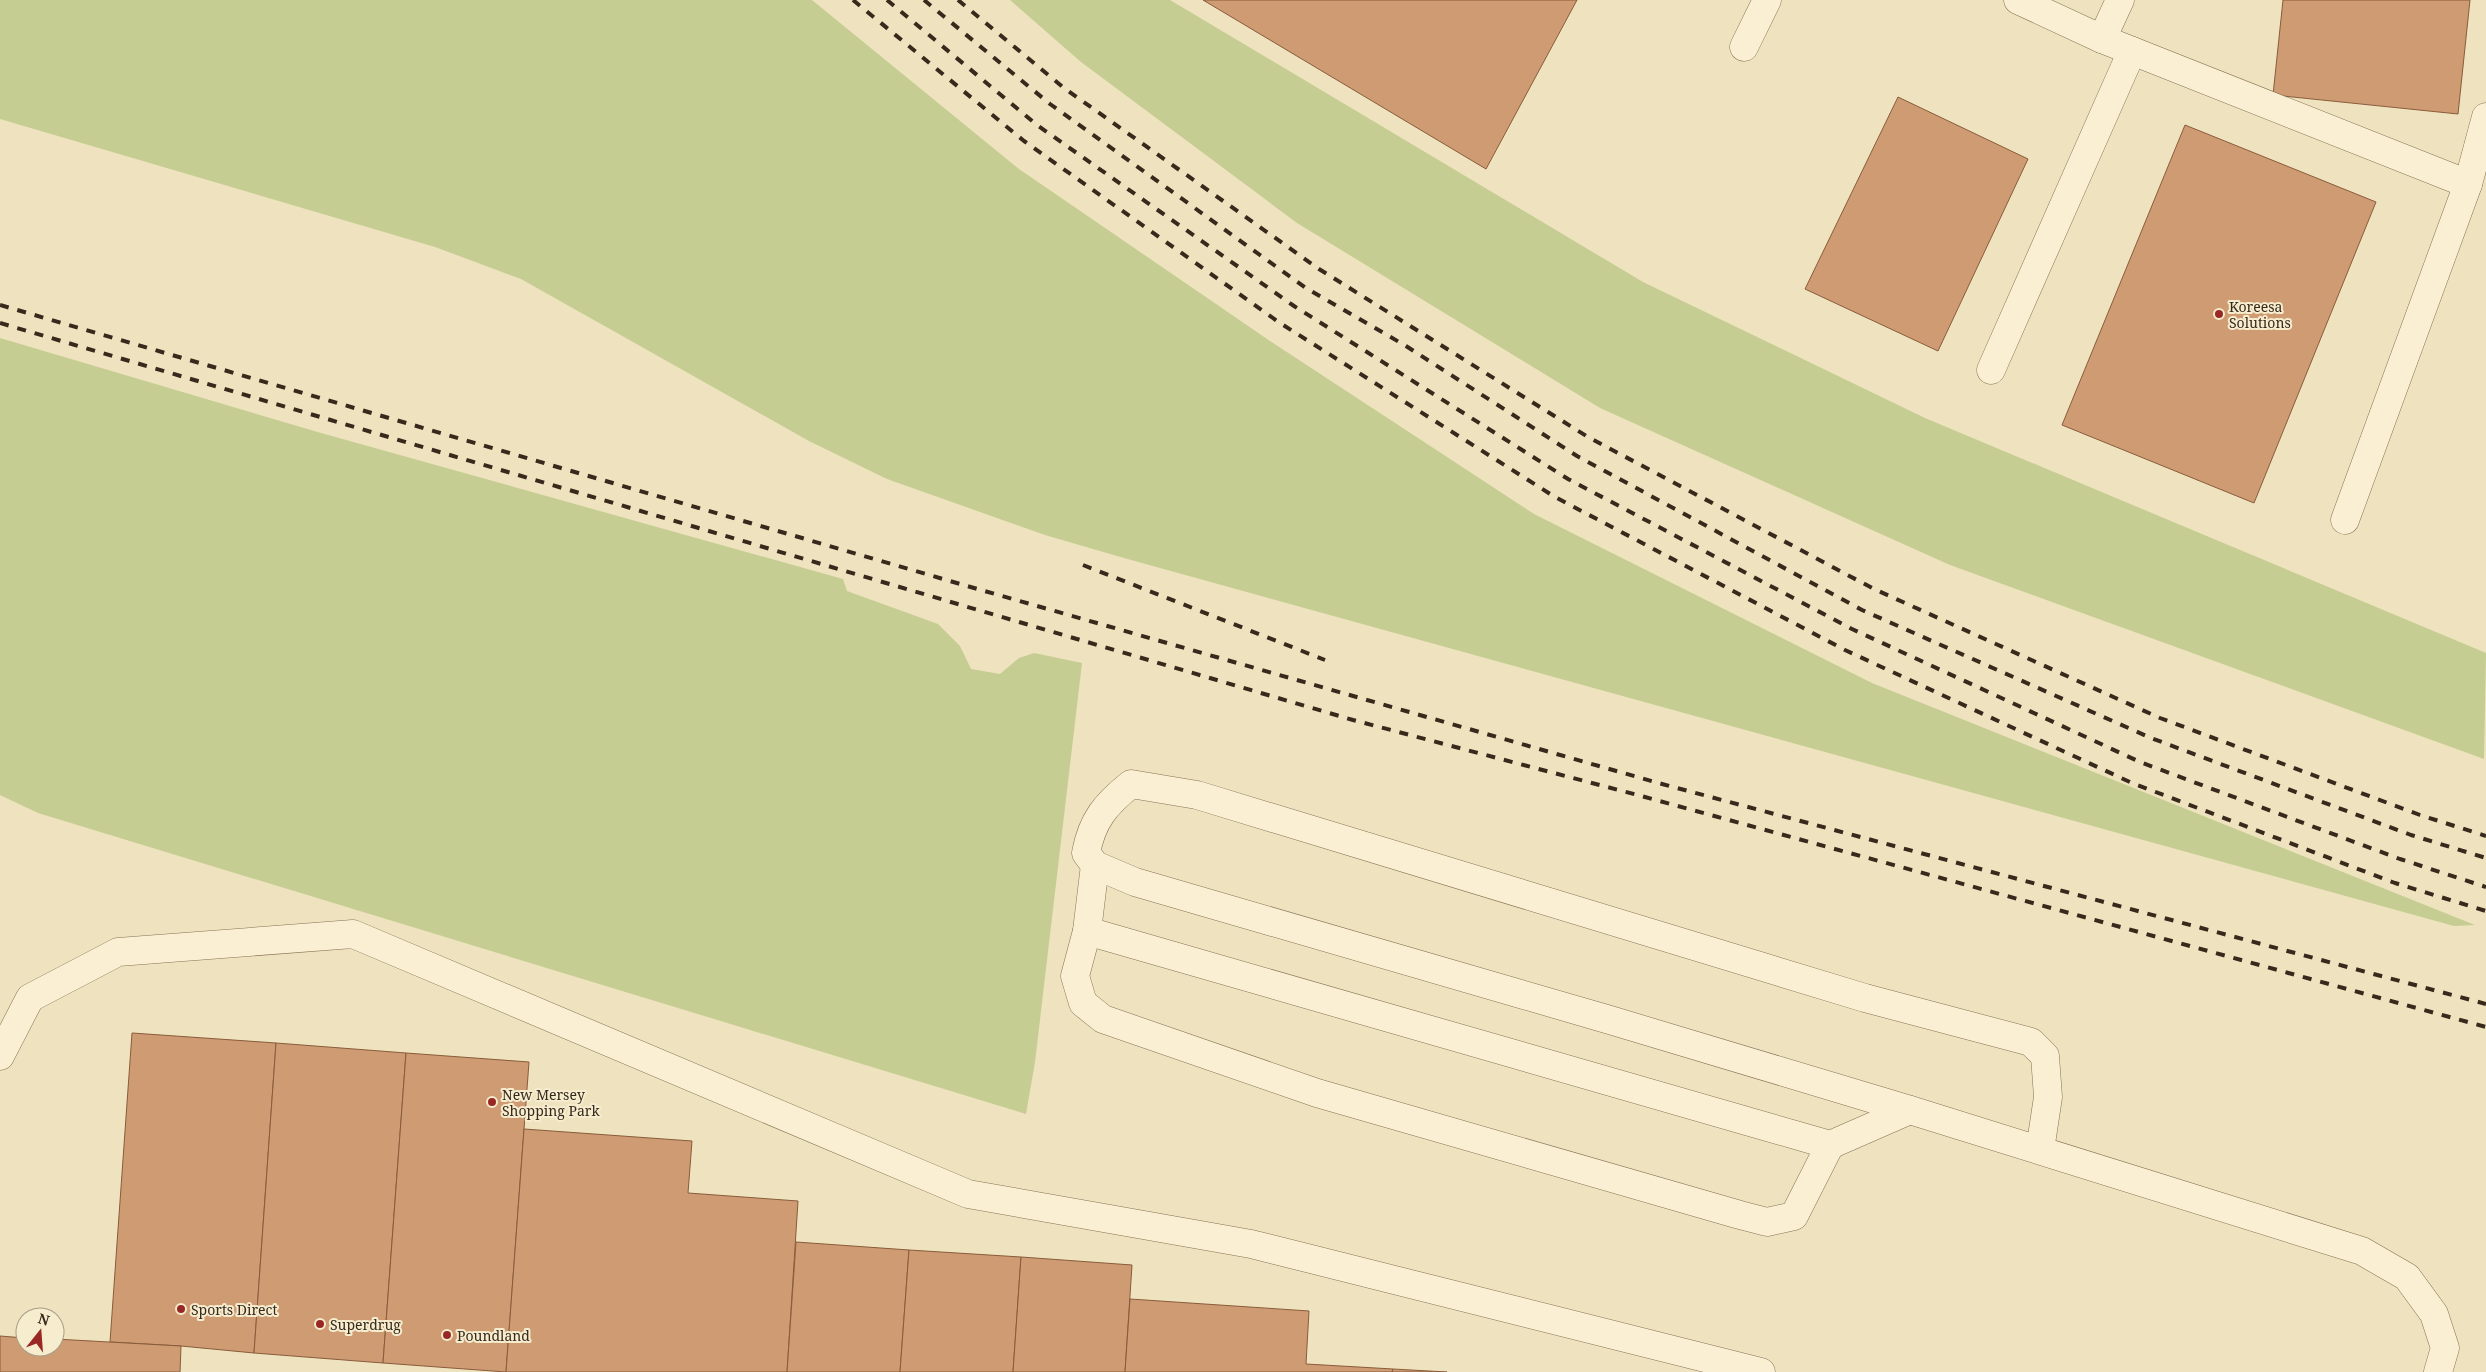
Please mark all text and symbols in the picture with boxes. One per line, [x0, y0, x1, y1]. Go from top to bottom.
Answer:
place label: Koreesa Solutions [2229, 297, 2291, 332]
marker: Koreesa Solutions [2213, 308, 2225, 320]
place label: New Mersey Shopping Park [502, 1085, 600, 1120]
marker: New Mersey Shopping Park [486, 1096, 498, 1108]
place label: Sports Direct [191, 1300, 277, 1319]
marker: Sports Direct [175, 1303, 187, 1315]
north arrow [15, 1307, 65, 1357]
text: N [36, 1308, 52, 1330]
place label: Superdrug [330, 1315, 401, 1334]
marker: Superdrug [314, 1318, 326, 1330]
place label: Poundland [457, 1326, 530, 1345]
marker: Poundland [441, 1329, 453, 1341]

